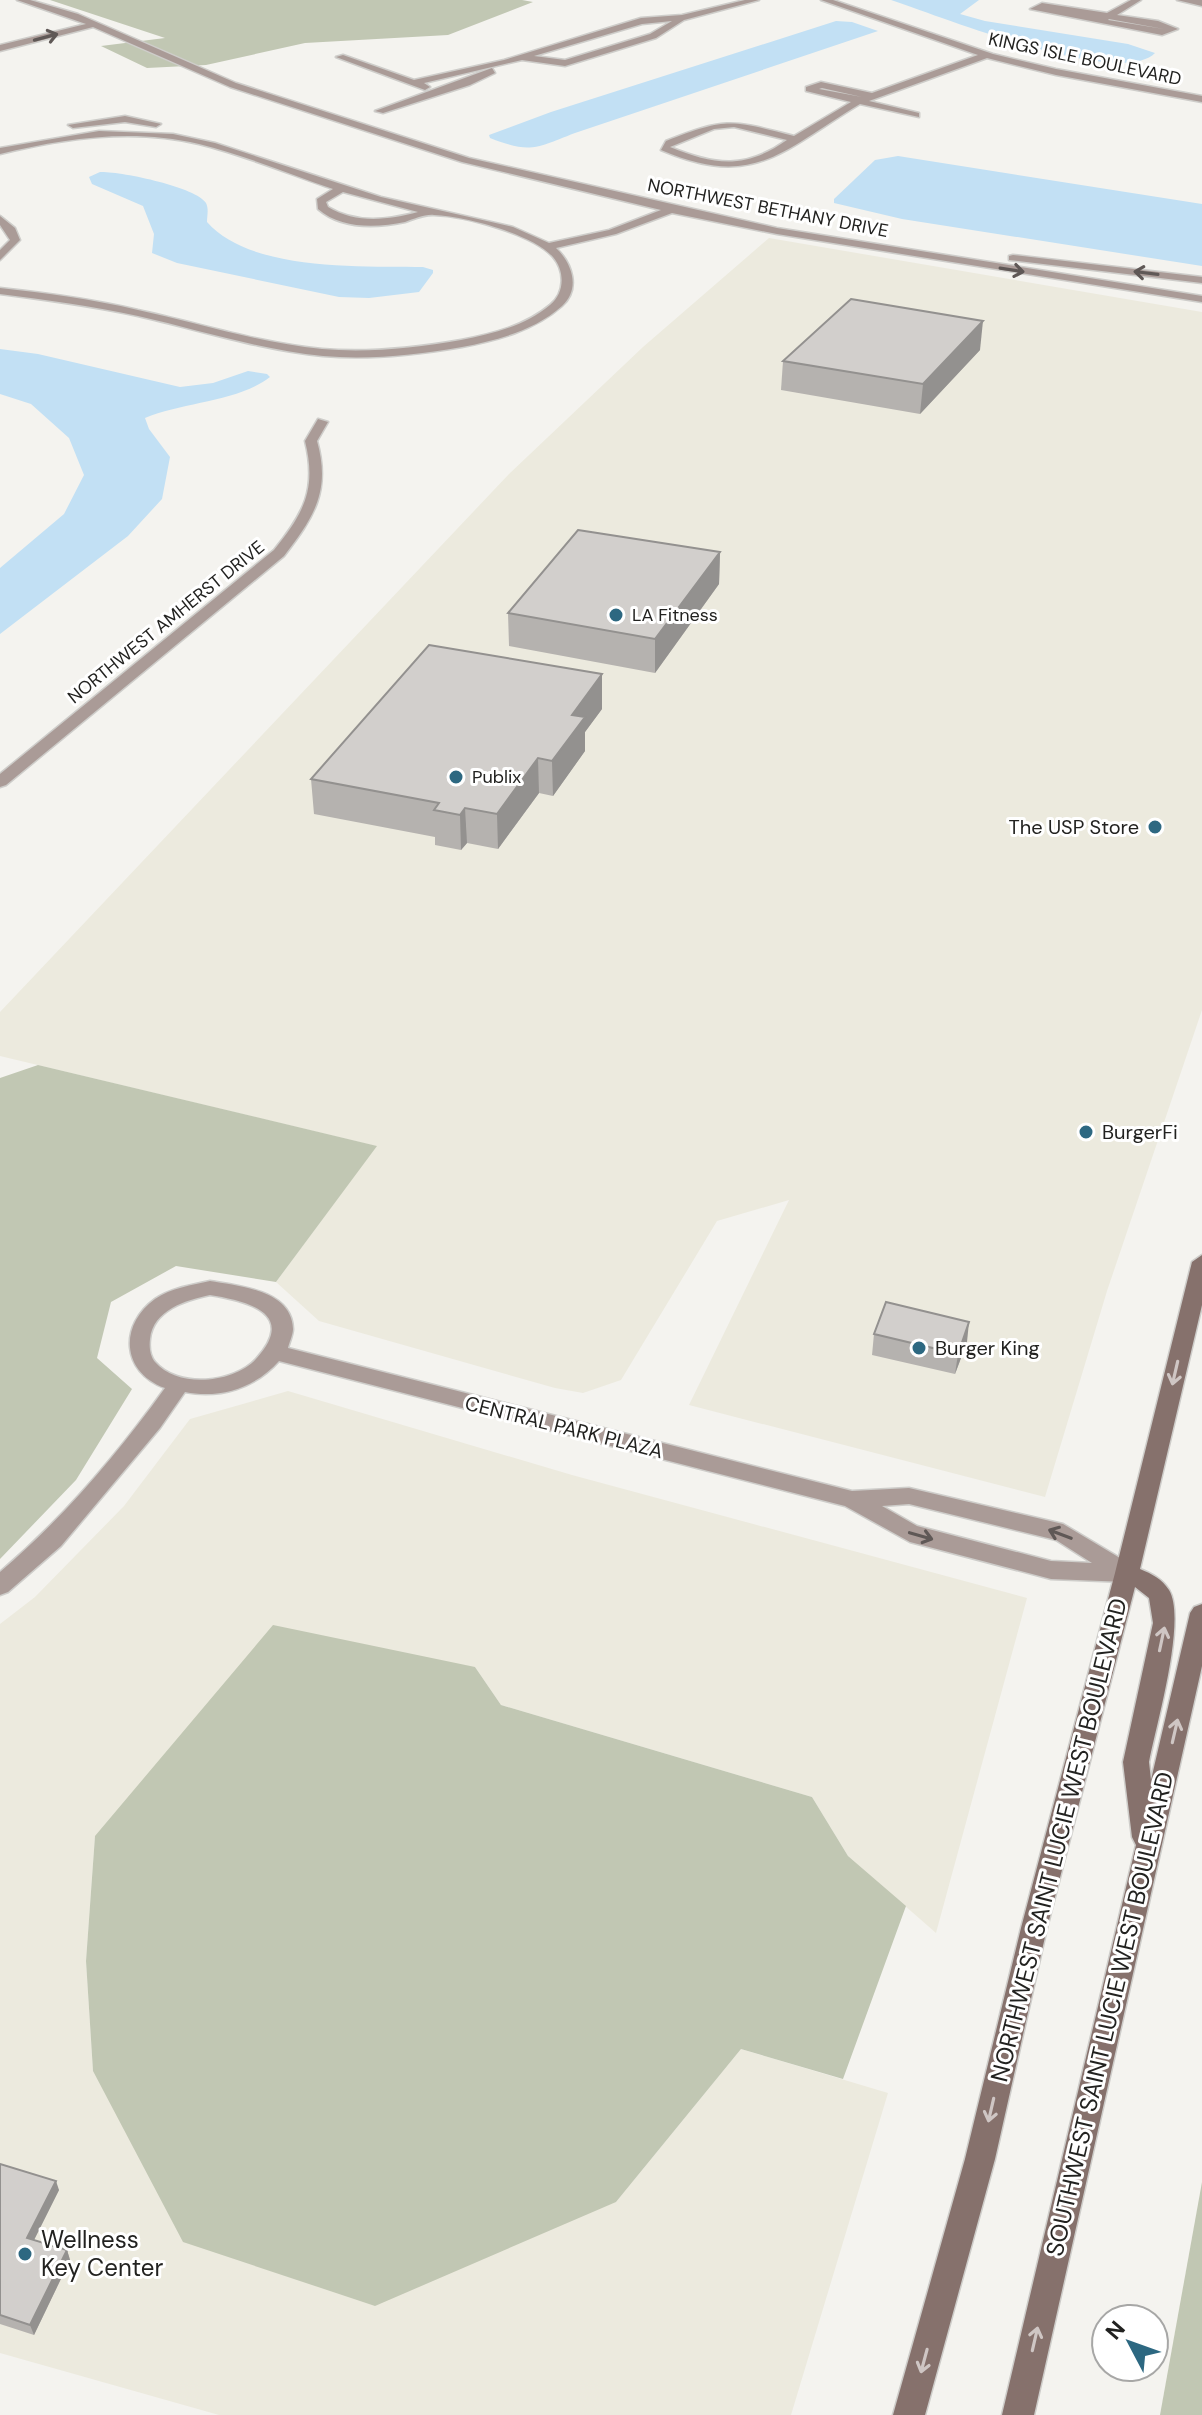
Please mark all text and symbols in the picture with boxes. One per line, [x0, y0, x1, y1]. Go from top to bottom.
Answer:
street label: KINGS ISLE BOULEVARD [986, 27, 1184, 91]
one-way arrow [32, 28, 58, 43]
street label: NORTHWEST BETHANY DRIVE [646, 173, 890, 243]
one-way arrow [999, 264, 1024, 279]
one-way arrow [1134, 265, 1159, 280]
street label: NORTHWEST AMHERST DRIVE [63, 535, 269, 709]
place label: LA Fitness [632, 603, 718, 627]
marker: LA Fitness [607, 606, 625, 624]
place label: Publix [472, 765, 521, 789]
marker: Publix [447, 768, 465, 786]
place label: The USP Store [1009, 814, 1139, 840]
marker: The USP Store [1146, 818, 1164, 836]
place label: BurgerFi [1102, 1119, 1178, 1145]
marker: BurgerFi [1077, 1123, 1095, 1141]
place label: Burger King [935, 1335, 1040, 1361]
marker: Burger King [910, 1339, 928, 1357]
one-way arrow [1166, 1359, 1181, 1385]
street label: CENTRAL PARK PLAZA [462, 1390, 666, 1464]
one-way arrow [1048, 1526, 1073, 1540]
one-way arrow [907, 1529, 933, 1544]
street label: NORTHWEST SAINT LUCIE WEST BOULEVARD [983, 1595, 1134, 2085]
one-way arrow [1155, 1626, 1170, 1652]
one-way arrow [1168, 1718, 1183, 1744]
street label: SOUTHWEST SAINT LUCIE WEST BOULEVARD [1039, 1769, 1180, 2259]
one-way arrow [983, 2097, 998, 2123]
place label: Wellness Key Center [41, 2224, 163, 2283]
marker: Wellness Key Center [16, 2245, 34, 2263]
north arrow [1090, 2303, 1170, 2383]
text: N [1099, 2315, 1131, 2346]
one-way arrow [1029, 2327, 1044, 2352]
one-way arrow [915, 2348, 930, 2374]

